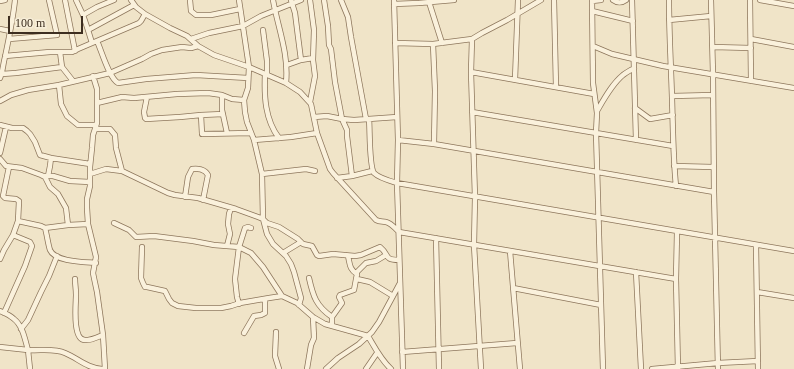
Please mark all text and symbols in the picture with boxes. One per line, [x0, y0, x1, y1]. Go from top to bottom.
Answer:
scale bar [10, 8, 85, 34]
text: 100 m [15, 16, 45, 30]

